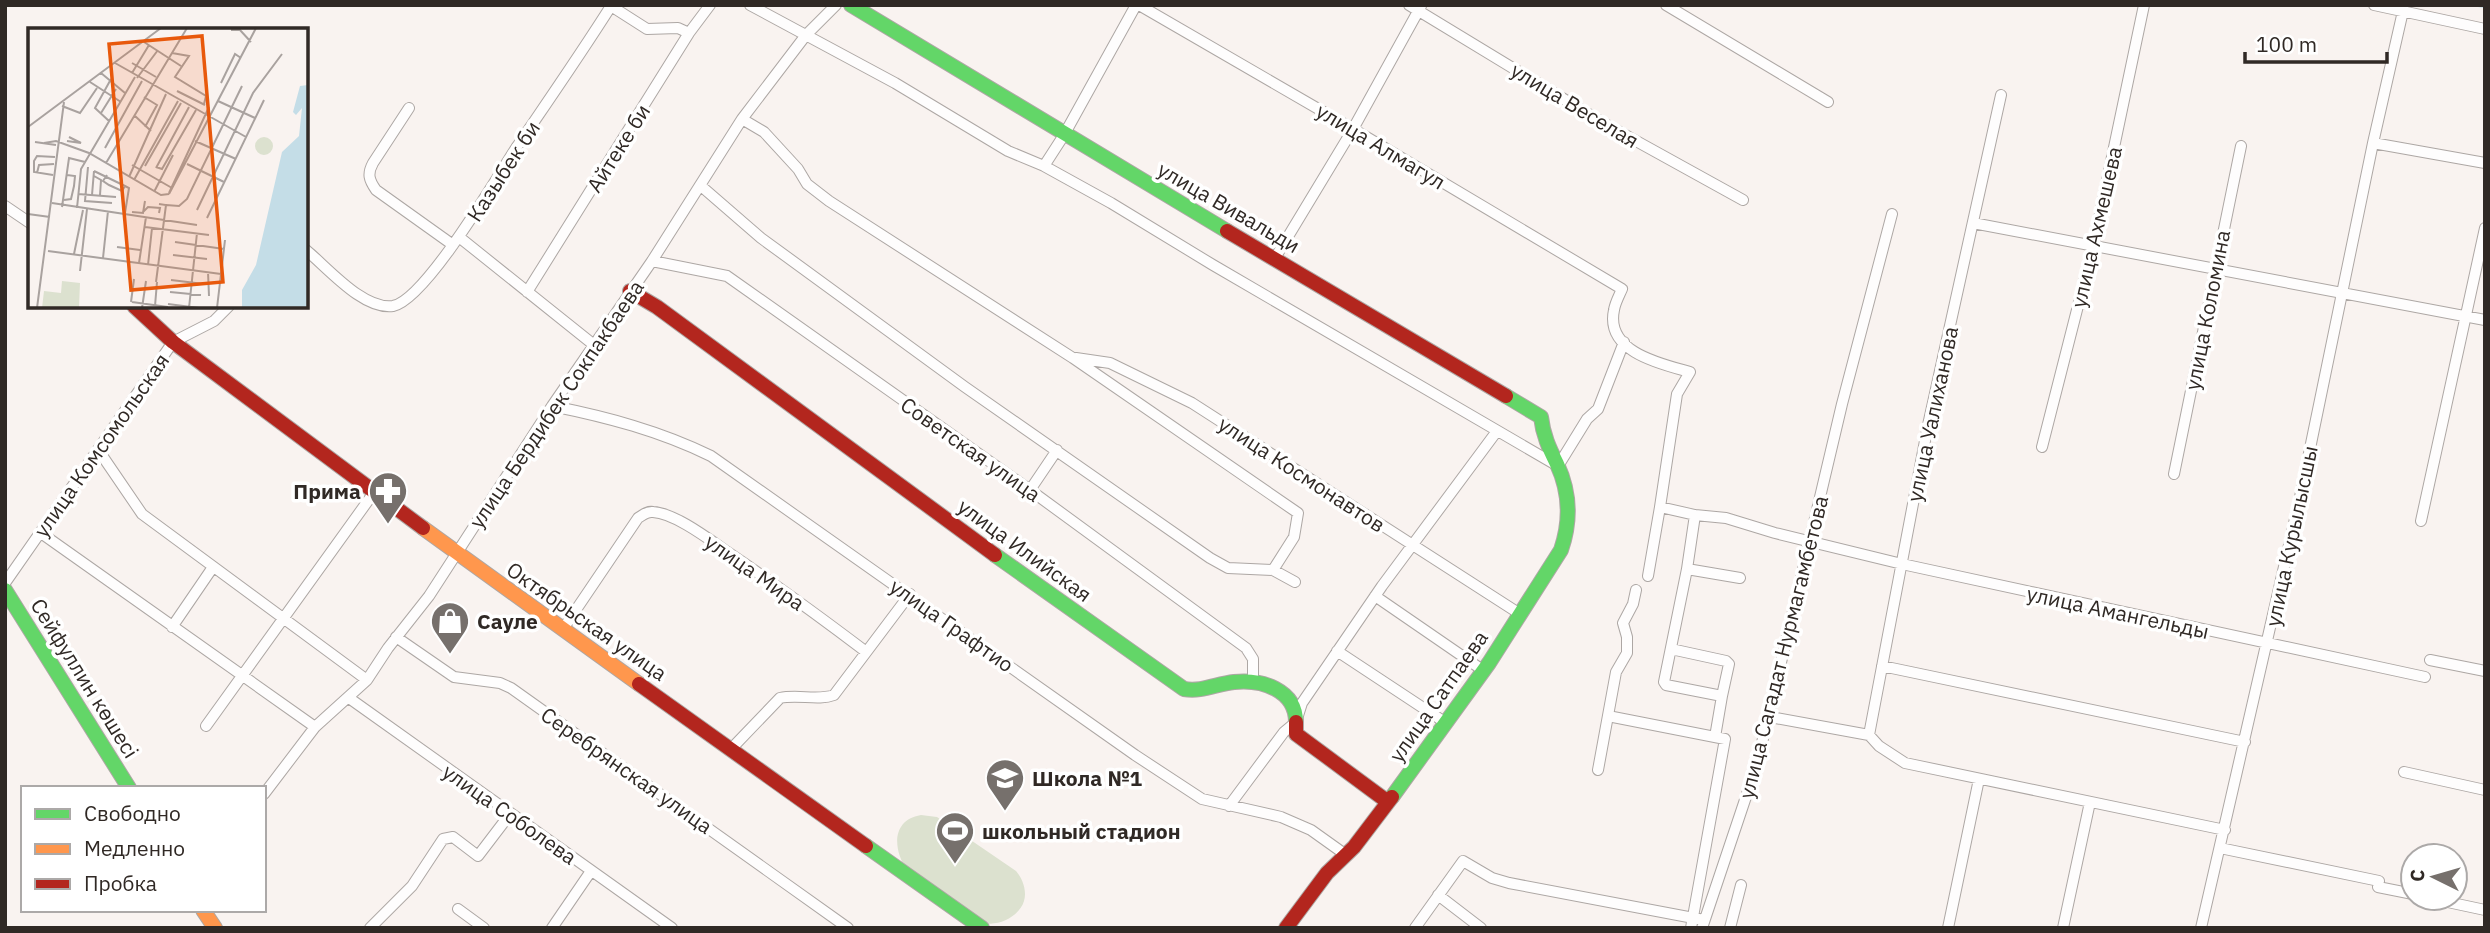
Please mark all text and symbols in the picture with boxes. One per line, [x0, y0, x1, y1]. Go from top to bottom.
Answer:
scale bar [2245, 21, 2387, 65]
inset map [28, 28, 308, 308]
text: 100 m [2256, 30, 2317, 58]
street label: улица Веселая [1506, 56, 1644, 154]
street label: улица Алмагул [1311, 96, 1451, 196]
street label: Айтеке би [580, 99, 656, 197]
street label: Казыбек би [460, 115, 546, 227]
street label: улица Ахмешева [2064, 144, 2128, 310]
street label: улица Вивальди [1153, 155, 1305, 259]
street label: улица Коломина [2178, 228, 2236, 392]
street label: улица Бердибек Сокпакбаева [462, 275, 650, 533]
street label: улица Уалиханова [1900, 324, 1964, 504]
street label: улица Комсомольская [27, 347, 175, 543]
street label: Советская улица [895, 390, 1047, 508]
street label: улица Космонавтов [1213, 410, 1391, 538]
street label: улица Курылысшы [2258, 443, 2324, 629]
pharmacy icon: Прима [367, 470, 409, 525]
place label: Прима [293, 477, 361, 505]
street label: улица Илийская [952, 492, 1098, 608]
street label: улица Сагадат Нурмагамбетова [1732, 493, 1834, 801]
street label: улица Мира [699, 527, 811, 617]
street label: Октябрьская улица [501, 555, 673, 687]
street label: улица Графтио [884, 572, 1020, 678]
street label: улица Амангельды [2024, 579, 2212, 645]
street label: Сейфуллин көшесі [25, 593, 145, 763]
shop icon: Сауле [429, 600, 471, 655]
place label: Сауле [477, 607, 538, 635]
street label: улица Сатпаева [1382, 625, 1494, 767]
street label: Серебрянская улица [536, 700, 718, 840]
street label: улица Соболева [437, 757, 583, 871]
school or university icon: Школа №1 [984, 757, 1026, 812]
place label: Школа №1 [1032, 764, 1142, 792]
legend [21, 786, 266, 912]
text: Свободно [84, 799, 181, 827]
sports icon: школьный стадион [934, 810, 976, 865]
place label: школьный стадион [982, 817, 1181, 845]
text: Медленно [84, 834, 185, 862]
north arrow [2399, 842, 2469, 912]
text: С [2405, 868, 2430, 883]
text: Пробка [84, 869, 157, 897]

